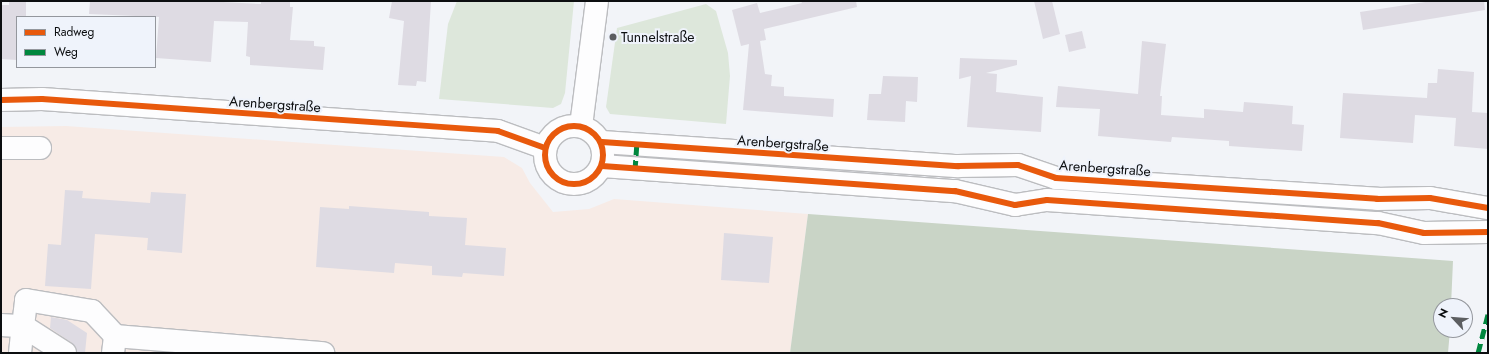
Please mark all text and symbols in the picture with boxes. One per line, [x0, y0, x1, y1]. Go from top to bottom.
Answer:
legend [16, 16, 156, 68]
text: Radweg [54, 23, 94, 41]
place label: Tunnelstraße [621, 29, 695, 45]
marker: Tunnelstraße [608, 32, 618, 42]
text: Weg [54, 43, 78, 61]
street label: Arenbergstraße [229, 92, 321, 116]
street label: Arenbergstraße [737, 131, 829, 155]
street label: Arenbergstraße [1059, 156, 1151, 180]
north arrow [1433, 298, 1473, 338]
text: N [1434, 306, 1452, 321]

